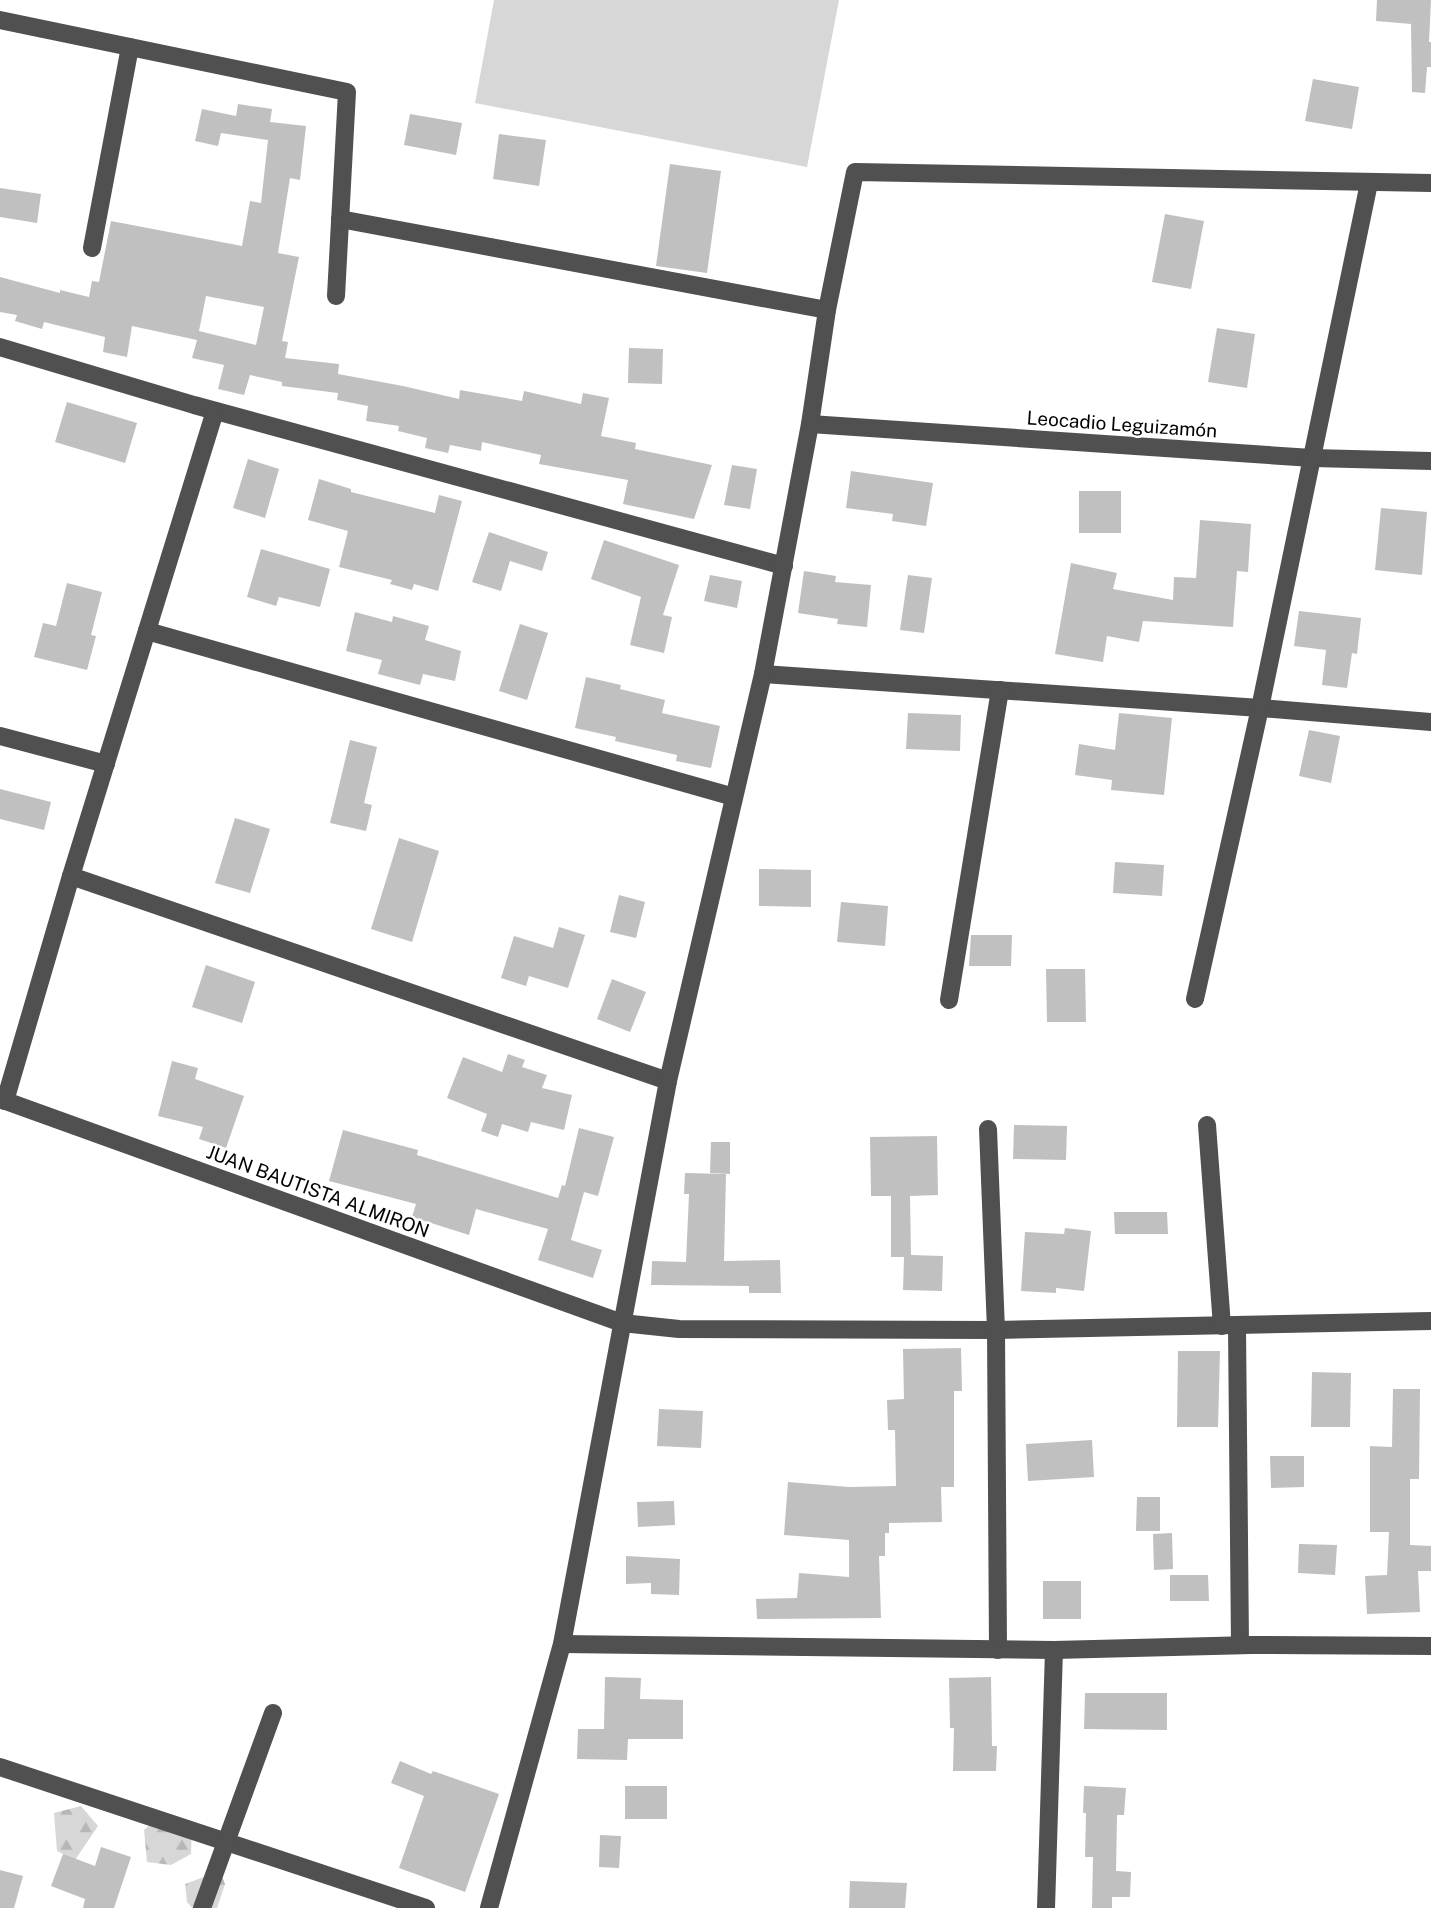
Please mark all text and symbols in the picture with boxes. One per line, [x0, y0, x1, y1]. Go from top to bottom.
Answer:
street label: Leocadio Leguizamón [1026, 406, 1218, 442]
street label: JUAN BAUTISTA ALMIRON [204, 1140, 432, 1242]

